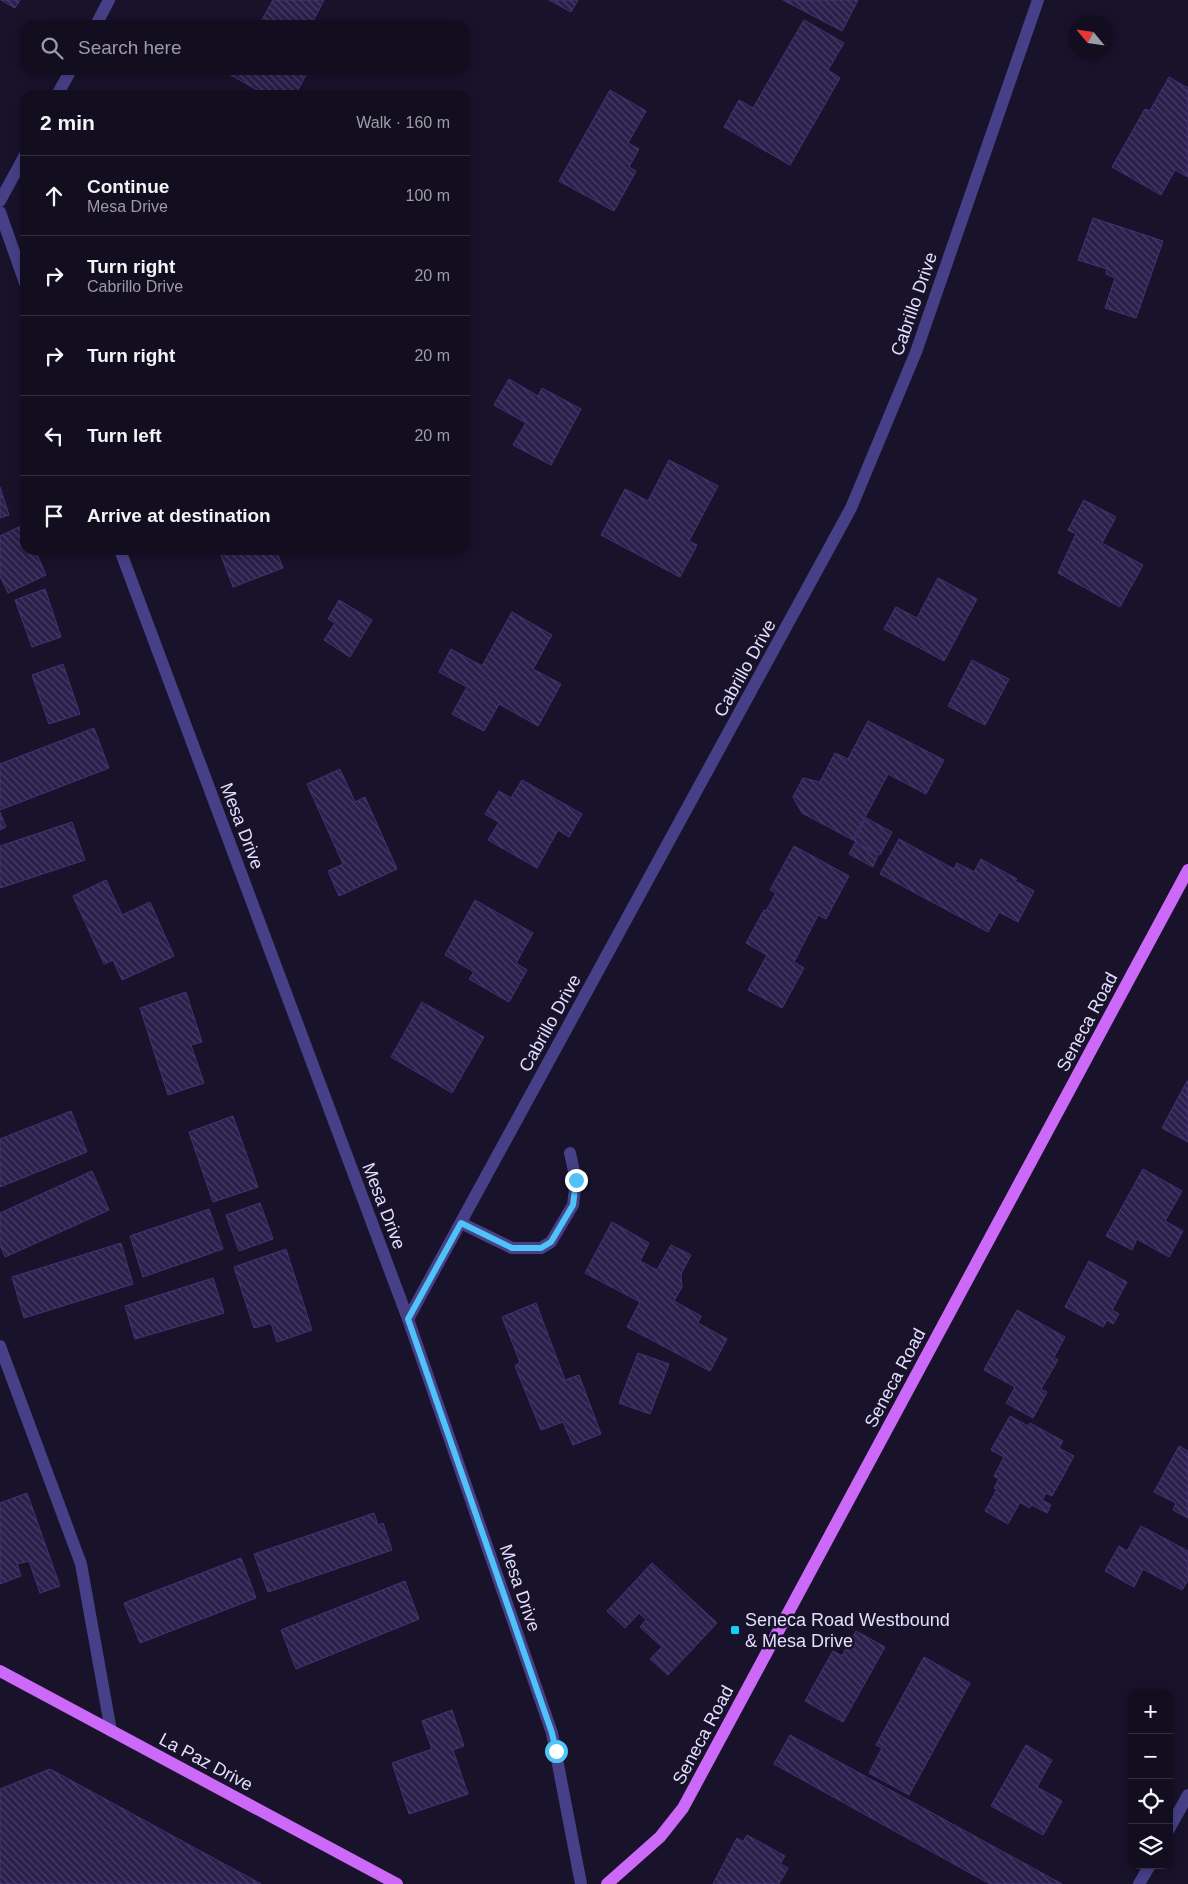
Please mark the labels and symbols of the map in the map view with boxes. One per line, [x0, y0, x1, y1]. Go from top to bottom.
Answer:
north arrow [1068, 15, 1113, 60]
street label: Cabrillo Drive [887, 250, 941, 358]
street label: Cabrillo Drive [710, 616, 780, 720]
street label: Mesa Drive [216, 780, 268, 872]
street label: Seneca Road [1053, 969, 1121, 1075]
street label: Cabrillo Drive [515, 971, 585, 1075]
street label: Mesa Drive [358, 1160, 410, 1252]
route end [565, 1169, 588, 1192]
street label: Seneca Road [861, 1325, 929, 1431]
street label: Mesa Drive [496, 1542, 544, 1634]
place label: Seneca Road Westbound & Mesa Drive [745, 1610, 950, 1651]
marker: Seneca Road Westbound & Mesa Drive [729, 1624, 741, 1636]
street label: Seneca Road [669, 1682, 737, 1788]
street label: La Paz Drive [156, 1729, 256, 1795]
route start [545, 1740, 568, 1763]

